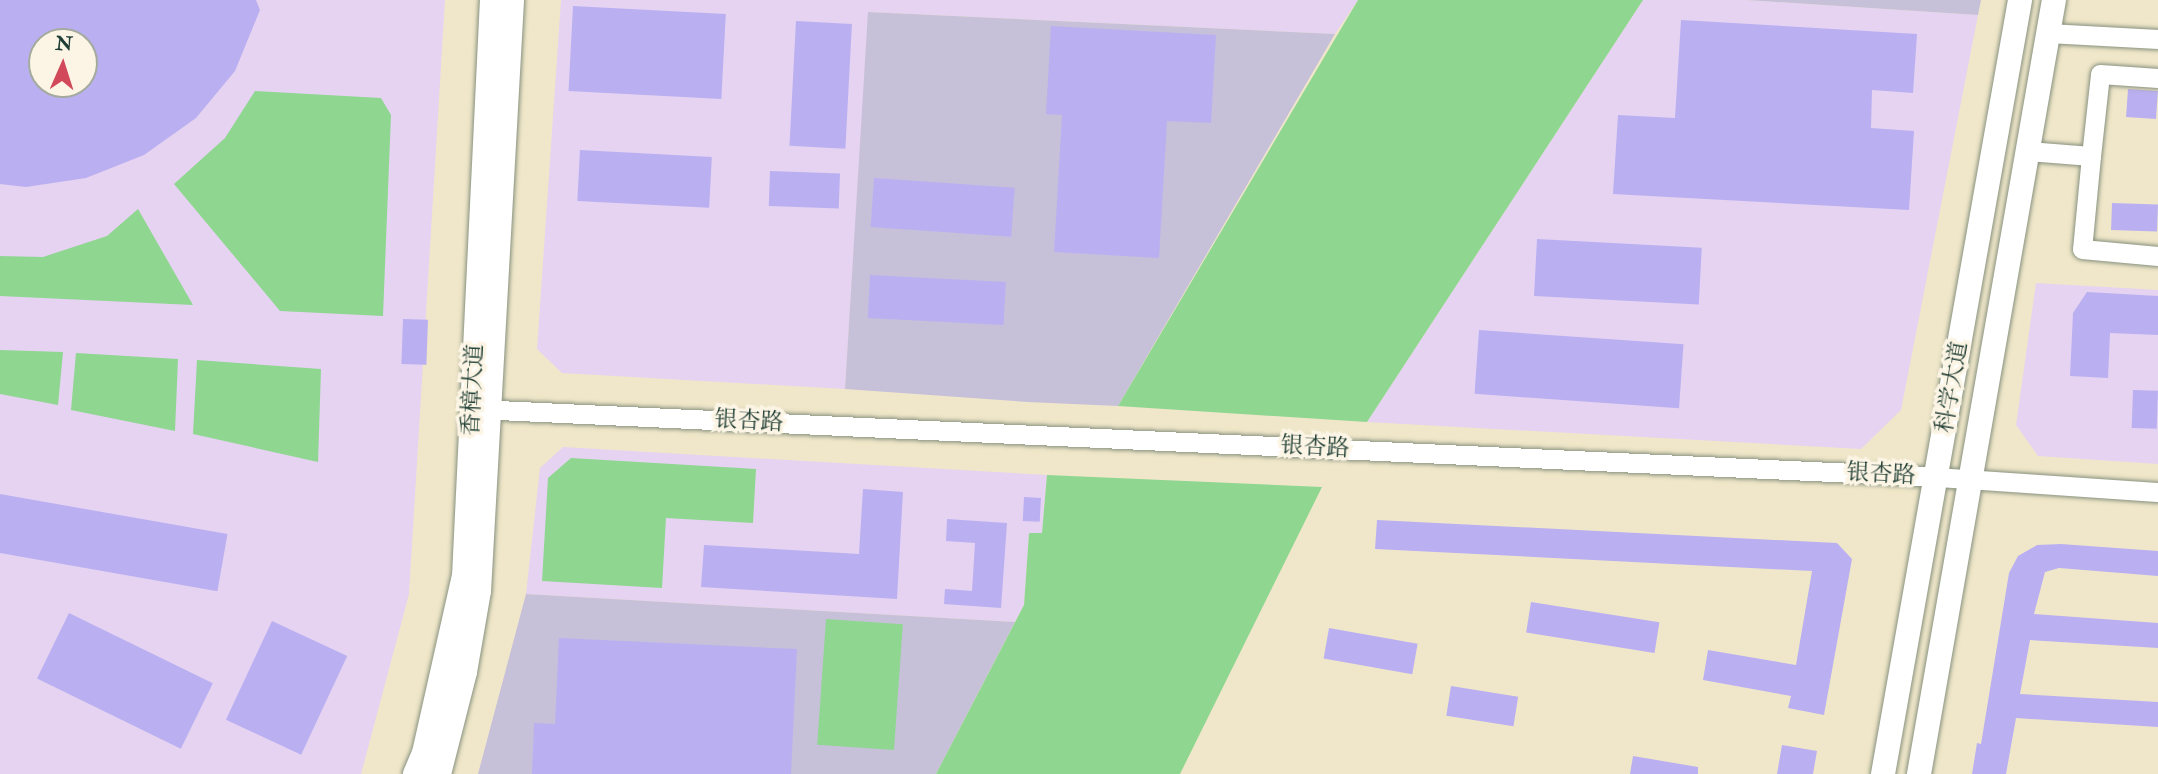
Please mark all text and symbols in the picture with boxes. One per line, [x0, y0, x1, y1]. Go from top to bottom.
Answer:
north arrow [28, 28, 98, 98]
text: N [55, 32, 73, 56]
street label: 科学大道 [1930, 339, 1974, 435]
street label: 香樟大道 [457, 343, 489, 437]
street label: 银杏路 [714, 405, 784, 437]
street label: 银杏路 [1280, 431, 1350, 463]
street label: 银杏路 [1846, 458, 1916, 490]

